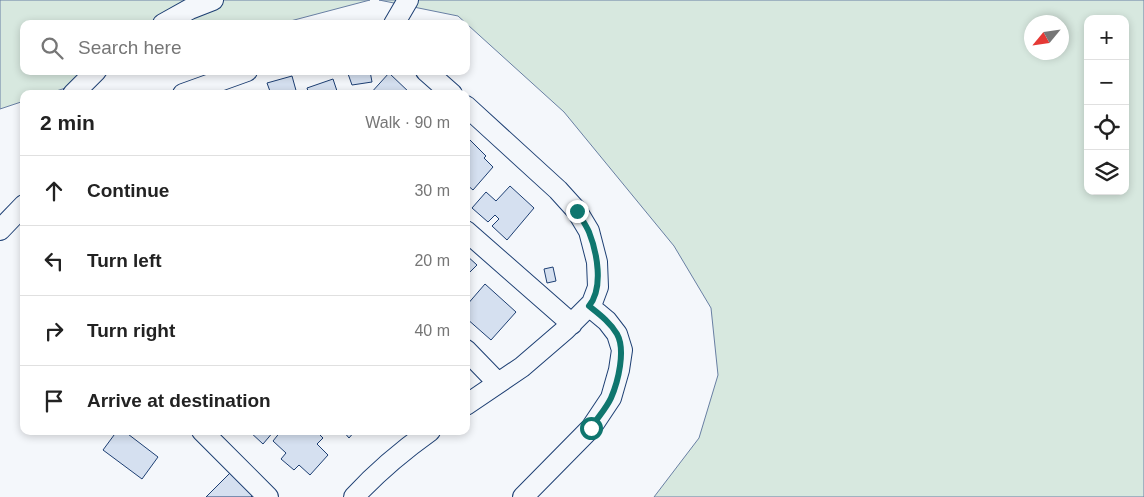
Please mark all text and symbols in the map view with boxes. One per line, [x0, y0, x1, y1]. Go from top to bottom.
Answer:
north arrow [1024, 15, 1069, 60]
map controls [1084, 15, 1129, 195]
button: + [1084, 15, 1129, 60]
search box [20, 20, 470, 75]
icon: search [38, 34, 66, 62]
text: Search here [78, 37, 182, 58]
button: − [1084, 60, 1129, 105]
button: locate [1084, 105, 1129, 150]
text: 2 min [40, 111, 95, 134]
text: Walk · 90 m [365, 114, 450, 131]
button: layers [1084, 150, 1129, 195]
icon: ahead [40, 177, 68, 205]
text: Continue [87, 180, 169, 201]
text: 30 m [414, 182, 450, 199]
route end [566, 200, 589, 223]
icon: left [40, 247, 68, 275]
text: Turn left [87, 250, 162, 271]
text: 20 m [414, 252, 450, 269]
icon: right [40, 317, 68, 345]
text: Turn right [87, 320, 175, 341]
text: 40 m [414, 322, 450, 339]
icon: arrive [40, 387, 68, 415]
text: Arrive at destination [87, 390, 271, 411]
route start [580, 417, 603, 440]

